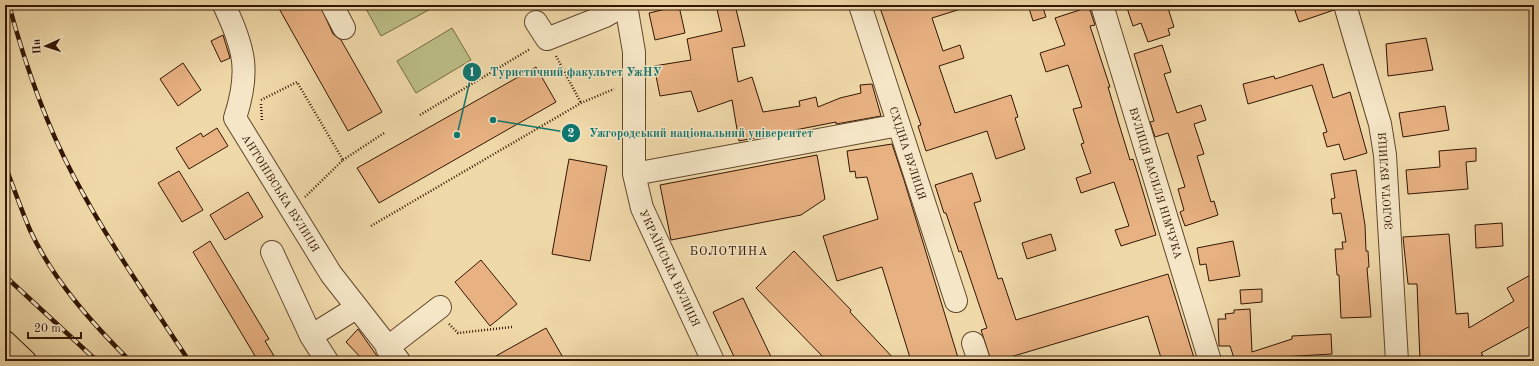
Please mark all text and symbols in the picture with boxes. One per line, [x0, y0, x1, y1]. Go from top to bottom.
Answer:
north arrow [26, 26, 66, 66]
text: Пн [32, 39, 43, 54]
callout: Туристичний факультет УжНУ [462, 60, 670, 84]
text: 1 [469, 67, 475, 79]
text: Туристичний факультет УжНУ [490, 67, 663, 79]
street label: СХІДНА ВУЛИЦЯ [886, 106, 927, 201]
street label: ВУЛИЦЯ ВАСИЛЯ НІМЧУКА [1126, 106, 1183, 261]
callout: Ужгородський національний університет [561, 121, 821, 145]
text: 2 [568, 128, 575, 140]
text: Ужгородський національний університет [589, 128, 813, 140]
street label: ЗОЛОТА ВУЛИЦЯ [1378, 132, 1395, 230]
street label: АНТОНІВСЬКА ВУЛИЦЯ [239, 133, 321, 255]
street label: УКРАЇНСЬКА ВУЛИЦЯ [637, 208, 702, 329]
district label: БОЛОТИНА [690, 246, 768, 258]
scale bar [28, 314, 81, 340]
text: 20 m [34, 323, 61, 335]

